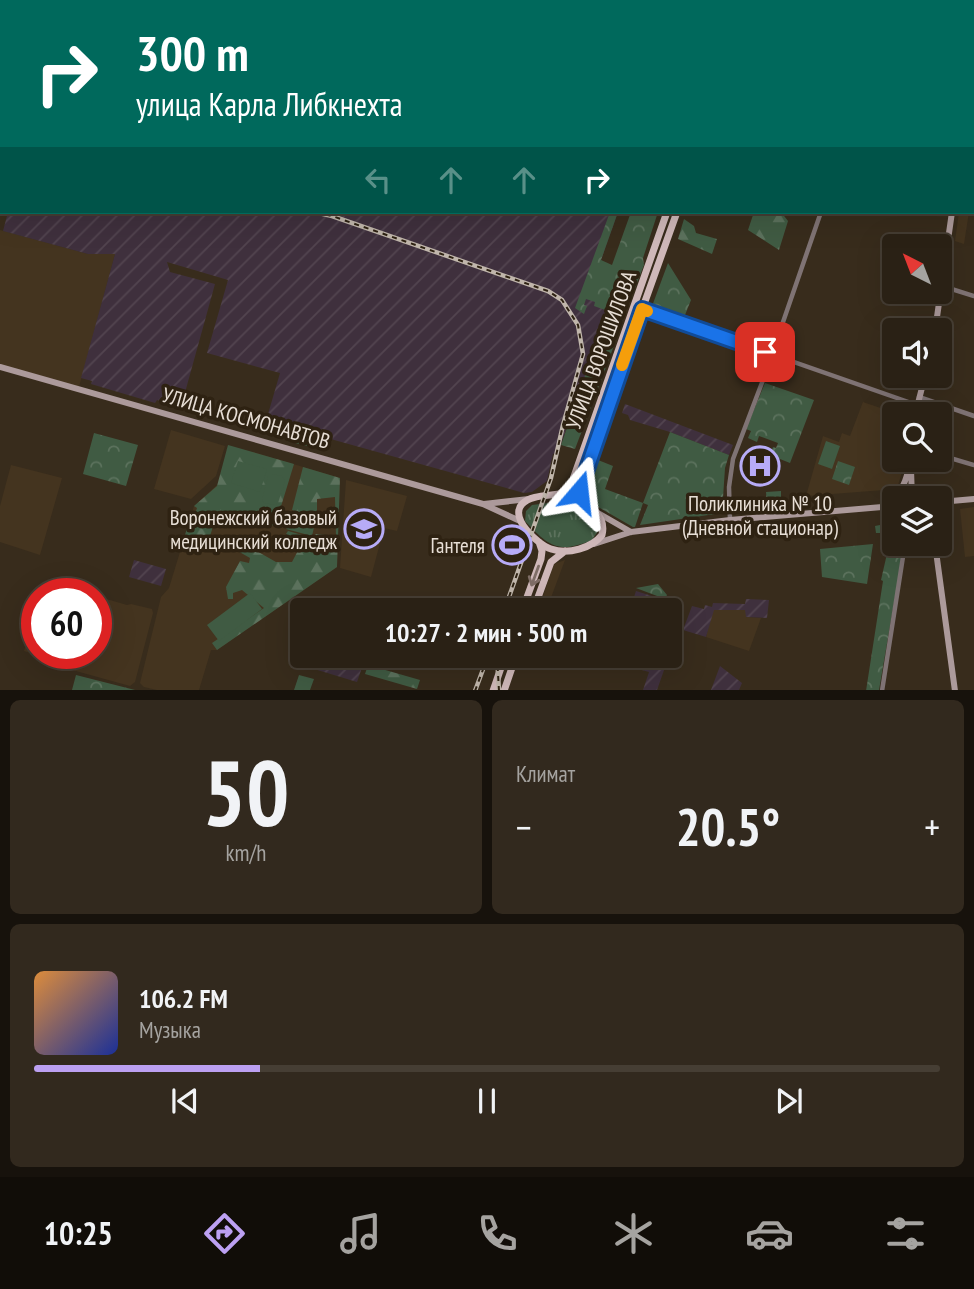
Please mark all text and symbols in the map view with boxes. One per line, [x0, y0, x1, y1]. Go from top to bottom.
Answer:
text: 300 m [136, 21, 249, 85]
icon: right [21, 28, 112, 119]
text: улица Карла Либкнехта [136, 83, 403, 125]
icon: left [359, 161, 397, 199]
icon: ahead [432, 161, 470, 199]
icon: ahead [505, 161, 543, 199]
icon: right [578, 161, 616, 199]
north arrow [882, 234, 952, 304]
map controls [882, 234, 952, 556]
street label: УЛИЦА ВОРОШИЛОВА [560, 267, 642, 433]
button: sound [882, 318, 952, 388]
pin [735, 322, 795, 382]
icon: arrive [746, 333, 784, 371]
street label: УЛИЦА КОСМОНАВТОВ [159, 381, 333, 455]
button: search [882, 402, 952, 472]
hospital icon: Поликлиника № 10 (Дневной стационар) [739, 445, 781, 487]
position arrow [542, 455, 616, 529]
button: layers [882, 486, 952, 556]
place label: Поликлиника № 10 (Дневной стационар) [682, 490, 838, 541]
place label: Воронежский базовый медицинский колледж [170, 504, 338, 555]
school or university icon: Воронежский базовый медицинский колледж [343, 508, 385, 550]
sports icon: Гантеля [491, 524, 533, 566]
place label: Гантеля [430, 532, 485, 559]
one-way arrow [527, 565, 540, 587]
speed limit sign: 60 [21, 578, 112, 669]
text: 10:27 · 2 мин · 500 m [385, 616, 587, 649]
text: 50 [203, 733, 290, 851]
text: Климат [516, 759, 575, 788]
text: 20.5° [676, 793, 780, 860]
text: − [516, 802, 532, 851]
text: + [924, 802, 940, 851]
text: km/h [226, 838, 266, 867]
text: 106.2 FM [139, 982, 228, 1015]
text: Музыка [139, 1015, 201, 1044]
icon: previous [166, 1082, 204, 1120]
icon: pause [468, 1082, 506, 1120]
icon: next [770, 1082, 808, 1120]
icon: directions [200, 1209, 249, 1258]
icon: music [336, 1209, 385, 1258]
icon: phone [473, 1209, 522, 1258]
icon: climate [609, 1209, 658, 1258]
icon: car [745, 1209, 794, 1258]
icon: filters [881, 1209, 930, 1258]
text: 10:25 [44, 1212, 113, 1254]

